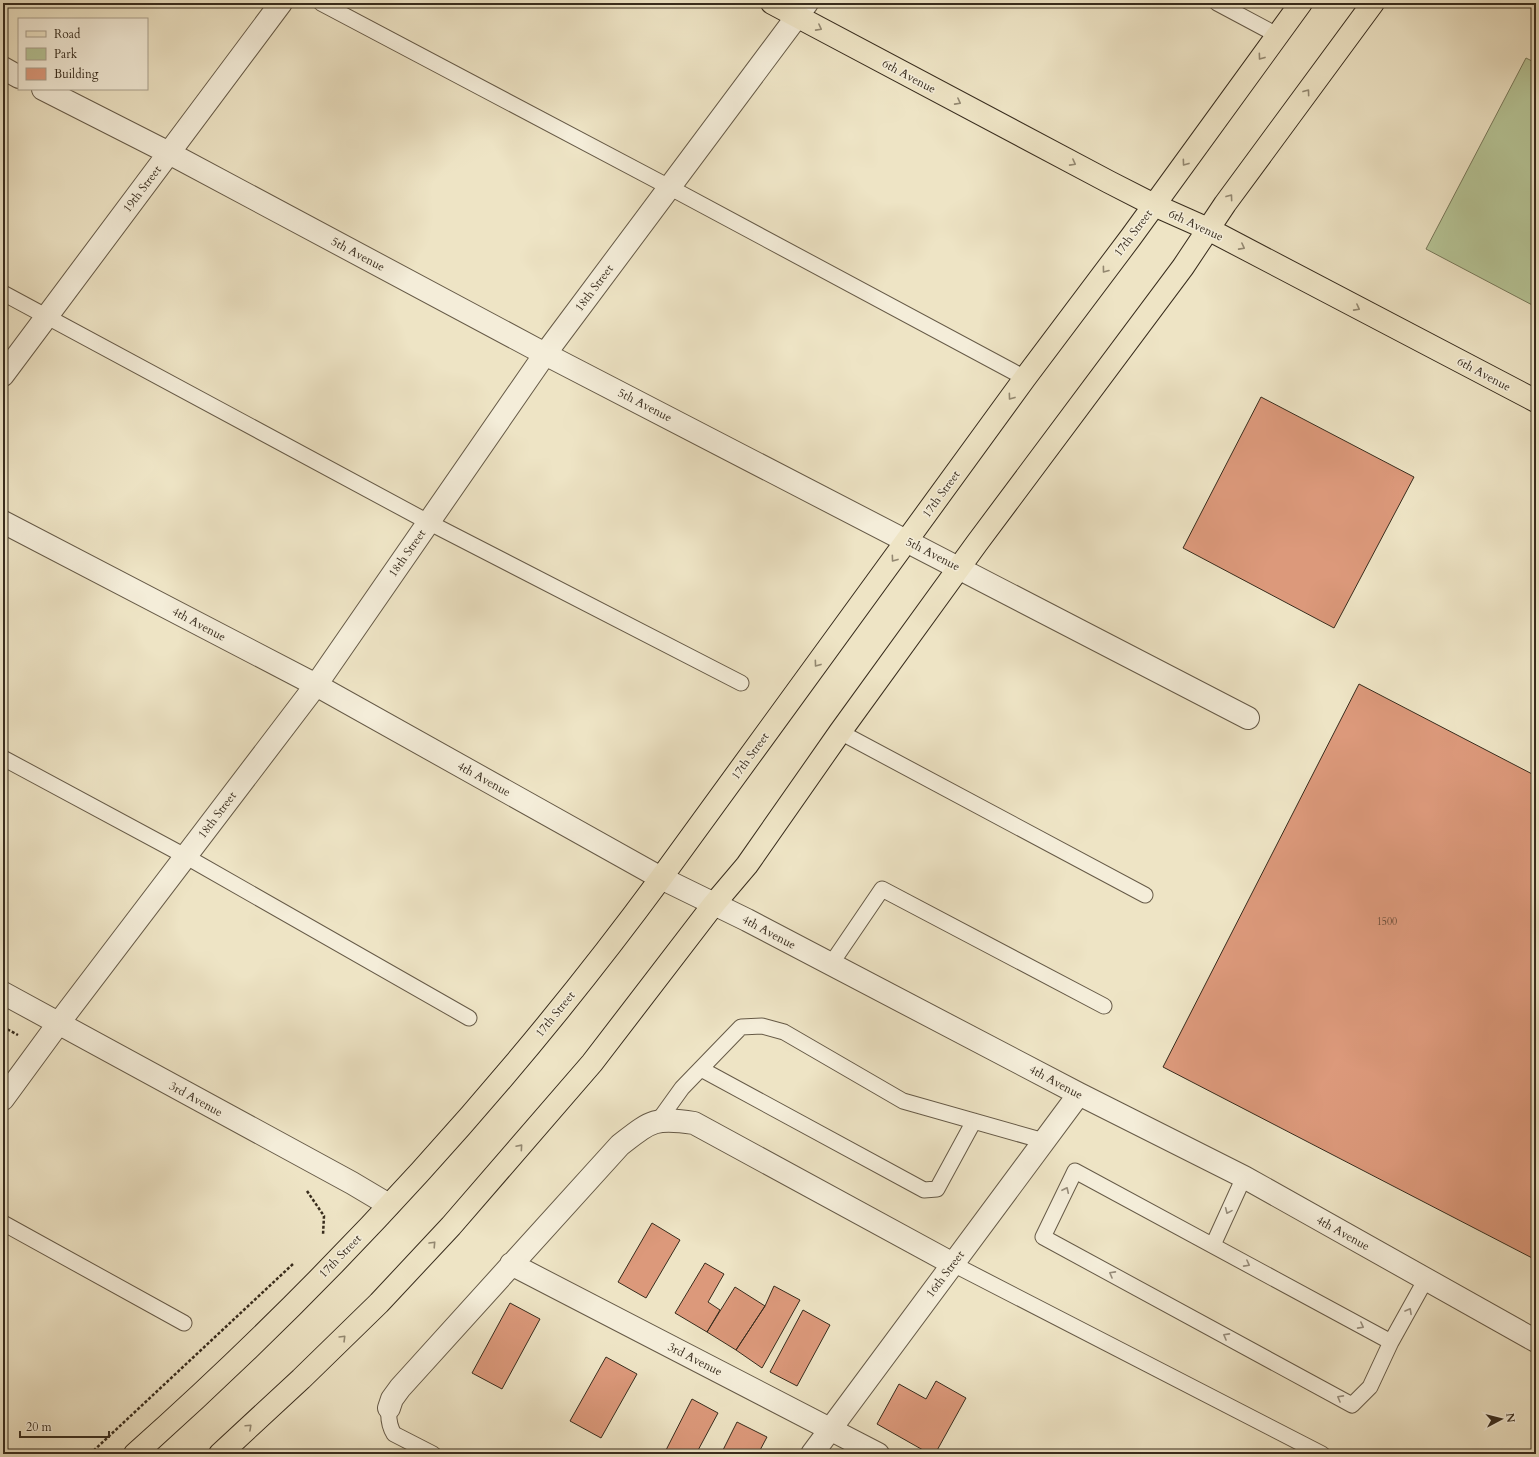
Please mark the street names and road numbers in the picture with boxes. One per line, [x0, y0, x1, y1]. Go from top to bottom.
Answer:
street label: 6th Avenue [879, 55, 939, 97]
street label: 19th Street [119, 162, 165, 216]
street label: 6th Avenue [1166, 205, 1226, 245]
street label: 17th Street [1110, 206, 1156, 260]
street label: 5th Avenue [328, 233, 388, 275]
street label: 18th Street [571, 261, 617, 315]
street label: 6th Avenue [1454, 353, 1514, 395]
street label: 5th Avenue [615, 385, 675, 425]
street label: 17th Street [918, 467, 964, 521]
street label: 18th Street [385, 526, 429, 580]
street label: 5th Avenue [903, 534, 963, 574]
street label: 4th Avenue [169, 603, 229, 645]
street label: 17th Street [727, 729, 773, 783]
street label: 4th Avenue [454, 758, 514, 800]
street label: 18th Street [194, 788, 240, 842]
street label: 4th Avenue [739, 911, 799, 953]
street label: 17th Street [532, 988, 579, 1040]
street label: 4th Avenue [1026, 1061, 1086, 1103]
street label: 3rd Avenue [166, 1078, 226, 1120]
street label: 4th Avenue [1313, 1212, 1373, 1254]
street label: 17th Street [315, 1231, 365, 1281]
street label: 16th Street [922, 1247, 968, 1301]
street label: 3rd Avenue [665, 1338, 725, 1380]

